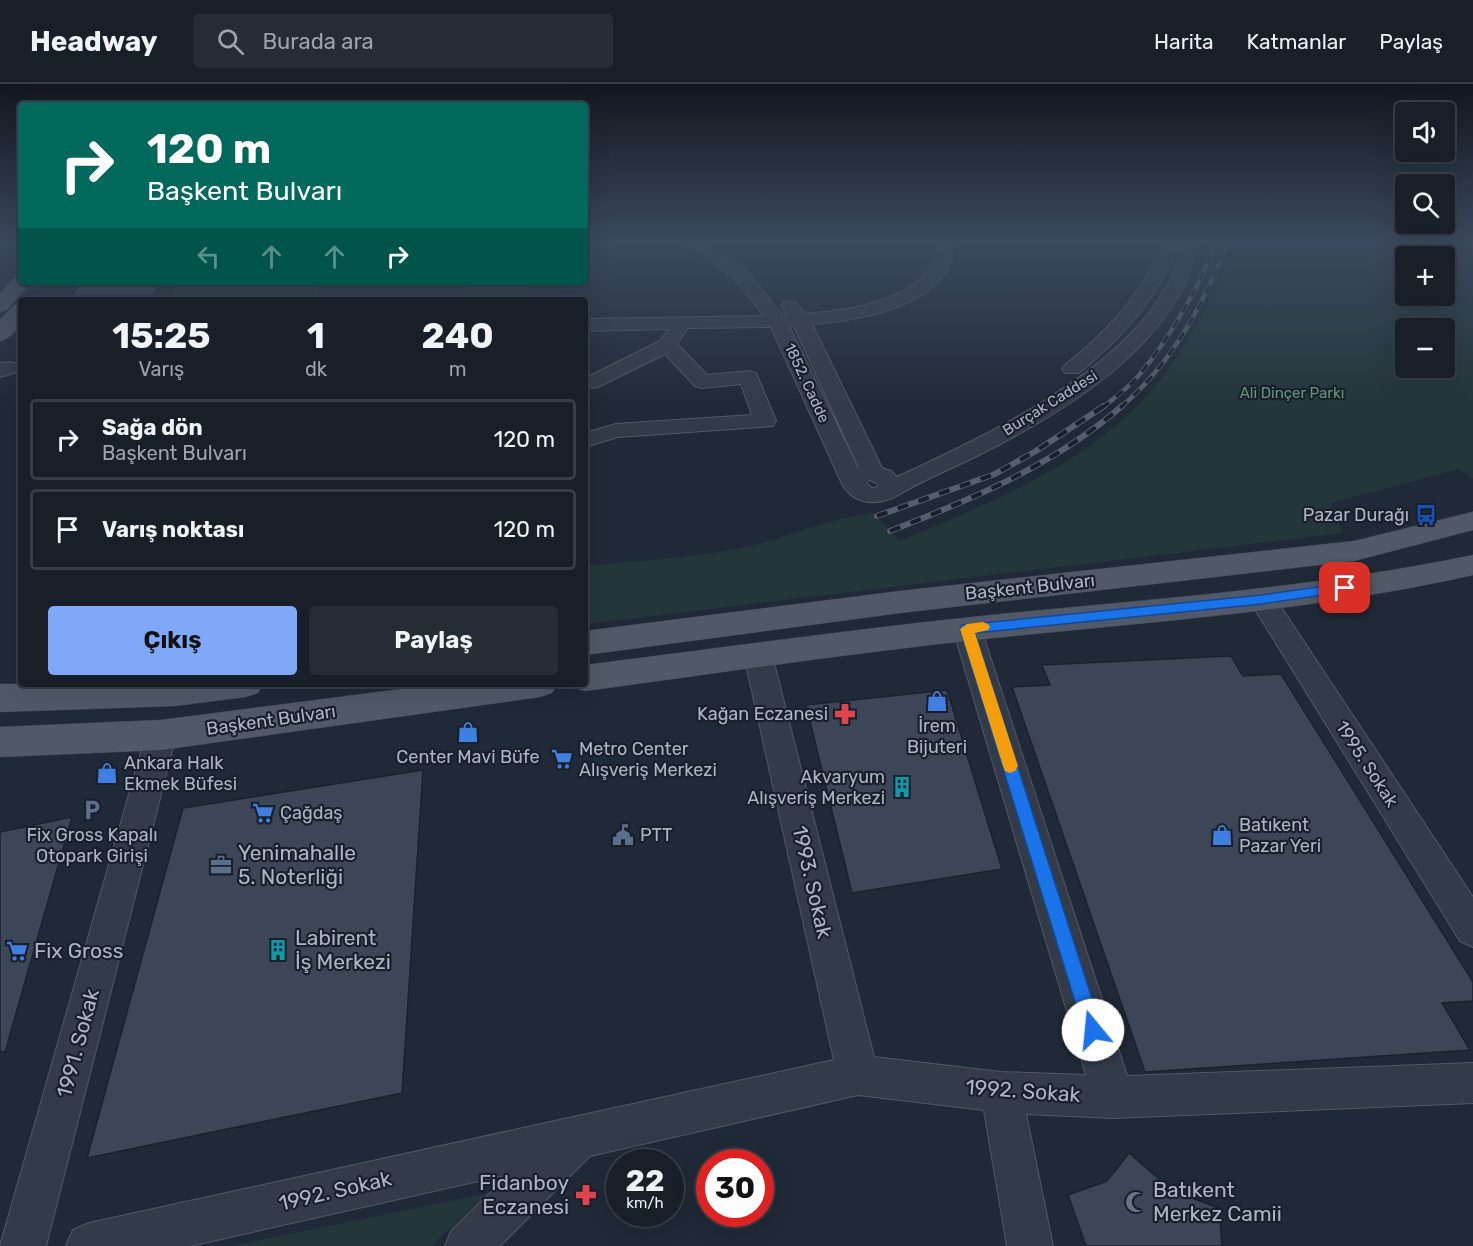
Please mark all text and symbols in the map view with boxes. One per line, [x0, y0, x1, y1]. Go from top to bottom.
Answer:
search box [193, 14, 613, 68]
text: Headway [30, 25, 157, 58]
icon: search [214, 25, 247, 58]
text: Burada ara [262, 28, 374, 55]
text: Harita [1154, 29, 1214, 54]
text: Katmanlar [1247, 29, 1346, 54]
text: Paylaş [1379, 29, 1443, 54]
map controls [1395, 102, 1455, 378]
button: sound [1395, 102, 1455, 162]
text: 120 m [147, 124, 271, 174]
icon: right [48, 126, 126, 204]
button: search [1395, 174, 1455, 234]
text: Başkent Bulvarı [147, 175, 342, 207]
icon: left [192, 240, 225, 273]
icon: ahead [255, 240, 288, 273]
icon: ahead [318, 240, 351, 273]
icon: right [381, 240, 414, 273]
button: + [1395, 246, 1455, 306]
text: 15:25 [112, 314, 211, 357]
text: 1 [307, 314, 325, 357]
text: 240 [421, 314, 494, 357]
button: − [1395, 318, 1455, 378]
street label: 1852. Cadde [781, 340, 833, 426]
text: Varış [139, 357, 184, 381]
text: dk [305, 357, 327, 381]
text: m [449, 357, 466, 381]
street label: Burçak Caddesi [999, 367, 1101, 439]
park label: Ali Dinçer Parkı [1240, 384, 1344, 402]
text: Sağa dön [102, 414, 203, 441]
icon: right [51, 423, 84, 456]
text: 120 m [494, 426, 555, 453]
text: Başkent Bulvarı [102, 441, 247, 465]
bus stop icon: Pazar Durağı [1414, 503, 1438, 527]
place label: Pazar Durağı [1303, 504, 1409, 526]
icon: arrive [51, 513, 84, 546]
text: Varış noktası [102, 516, 244, 543]
text: 120 m [494, 516, 555, 543]
pin [1319, 562, 1370, 613]
street label: Başkent Bulvarı [964, 569, 1096, 605]
icon: arrive [1328, 571, 1361, 604]
button: Çıkış [48, 606, 297, 675]
button: Paylaş [309, 606, 558, 675]
shop icon: İrem Bijuteri [925, 689, 949, 713]
street label: Başkent Bulvarı [205, 700, 337, 740]
pharmacy icon: Kağan Eczanesi [833, 702, 857, 726]
place label: Kağan Eczanesi [697, 703, 828, 725]
place label: İrem Bijuteri [907, 715, 967, 758]
street label: 1995. Sokak [1331, 717, 1403, 812]
shop icon: Center Mavi Büfe [456, 720, 480, 744]
place label: Metro Center Alışveriş Merkezi [579, 738, 717, 781]
place label: Center Mavi Büfe [396, 746, 540, 768]
supermarket icon: Metro Center Alışveriş Merkezi [550, 747, 574, 771]
place label: Ankara Halk Ekmek Büfesi [124, 752, 237, 795]
shop icon: Ankara Halk Ekmek Büfesi [95, 761, 119, 785]
place label: Akvaryum Alışveriş Merkezi [747, 766, 885, 809]
building icon: Akvaryum Alışveriş Merkezi [890, 775, 914, 799]
parking icon: Fix Gross Kapalı Otopark Girişi [80, 798, 104, 822]
supermarket icon: Çağdaş [251, 801, 275, 825]
place label: Çağdaş [280, 802, 343, 824]
place label: Batıkent Pazar Yeri [1239, 814, 1321, 857]
public building icon: PTT [611, 823, 635, 847]
street label: 1993. Sokak [787, 823, 838, 941]
shop icon: Batıkent Pazar Yeri [1210, 823, 1234, 847]
place label: Fix Gross Kapalı Otopark Girişi [26, 824, 158, 867]
place label: PTT [640, 824, 672, 846]
place label: Yenimahalle 5. Noterliği [238, 840, 356, 889]
office icon: Yenimahalle 5. Noterliği [209, 853, 233, 877]
place label: Labirent İş Merkezi [295, 925, 391, 974]
place label: Fix Gross [34, 938, 123, 963]
building icon: Labirent İş Merkezi [266, 938, 290, 962]
supermarket icon: Fix Gross [5, 939, 29, 963]
street label: 1991. Sokak [51, 986, 104, 1100]
position arrow [1061, 998, 1125, 1062]
street label: 1992. Sokak [965, 1074, 1081, 1107]
speed limit sign: 30 [696, 1149, 774, 1227]
text: 22 [626, 1163, 665, 1199]
street label: 1992. Sokak [276, 1165, 394, 1216]
place label: Fidanboy Eczanesi [479, 1170, 569, 1219]
place label: Batıkent Merkez Camii [1153, 1177, 1282, 1226]
pharmacy icon: Fidanboy Eczanesi [574, 1183, 598, 1207]
mosque icon: Batıkent Merkez Camii [1124, 1190, 1148, 1214]
text: km/h [626, 1194, 664, 1212]

